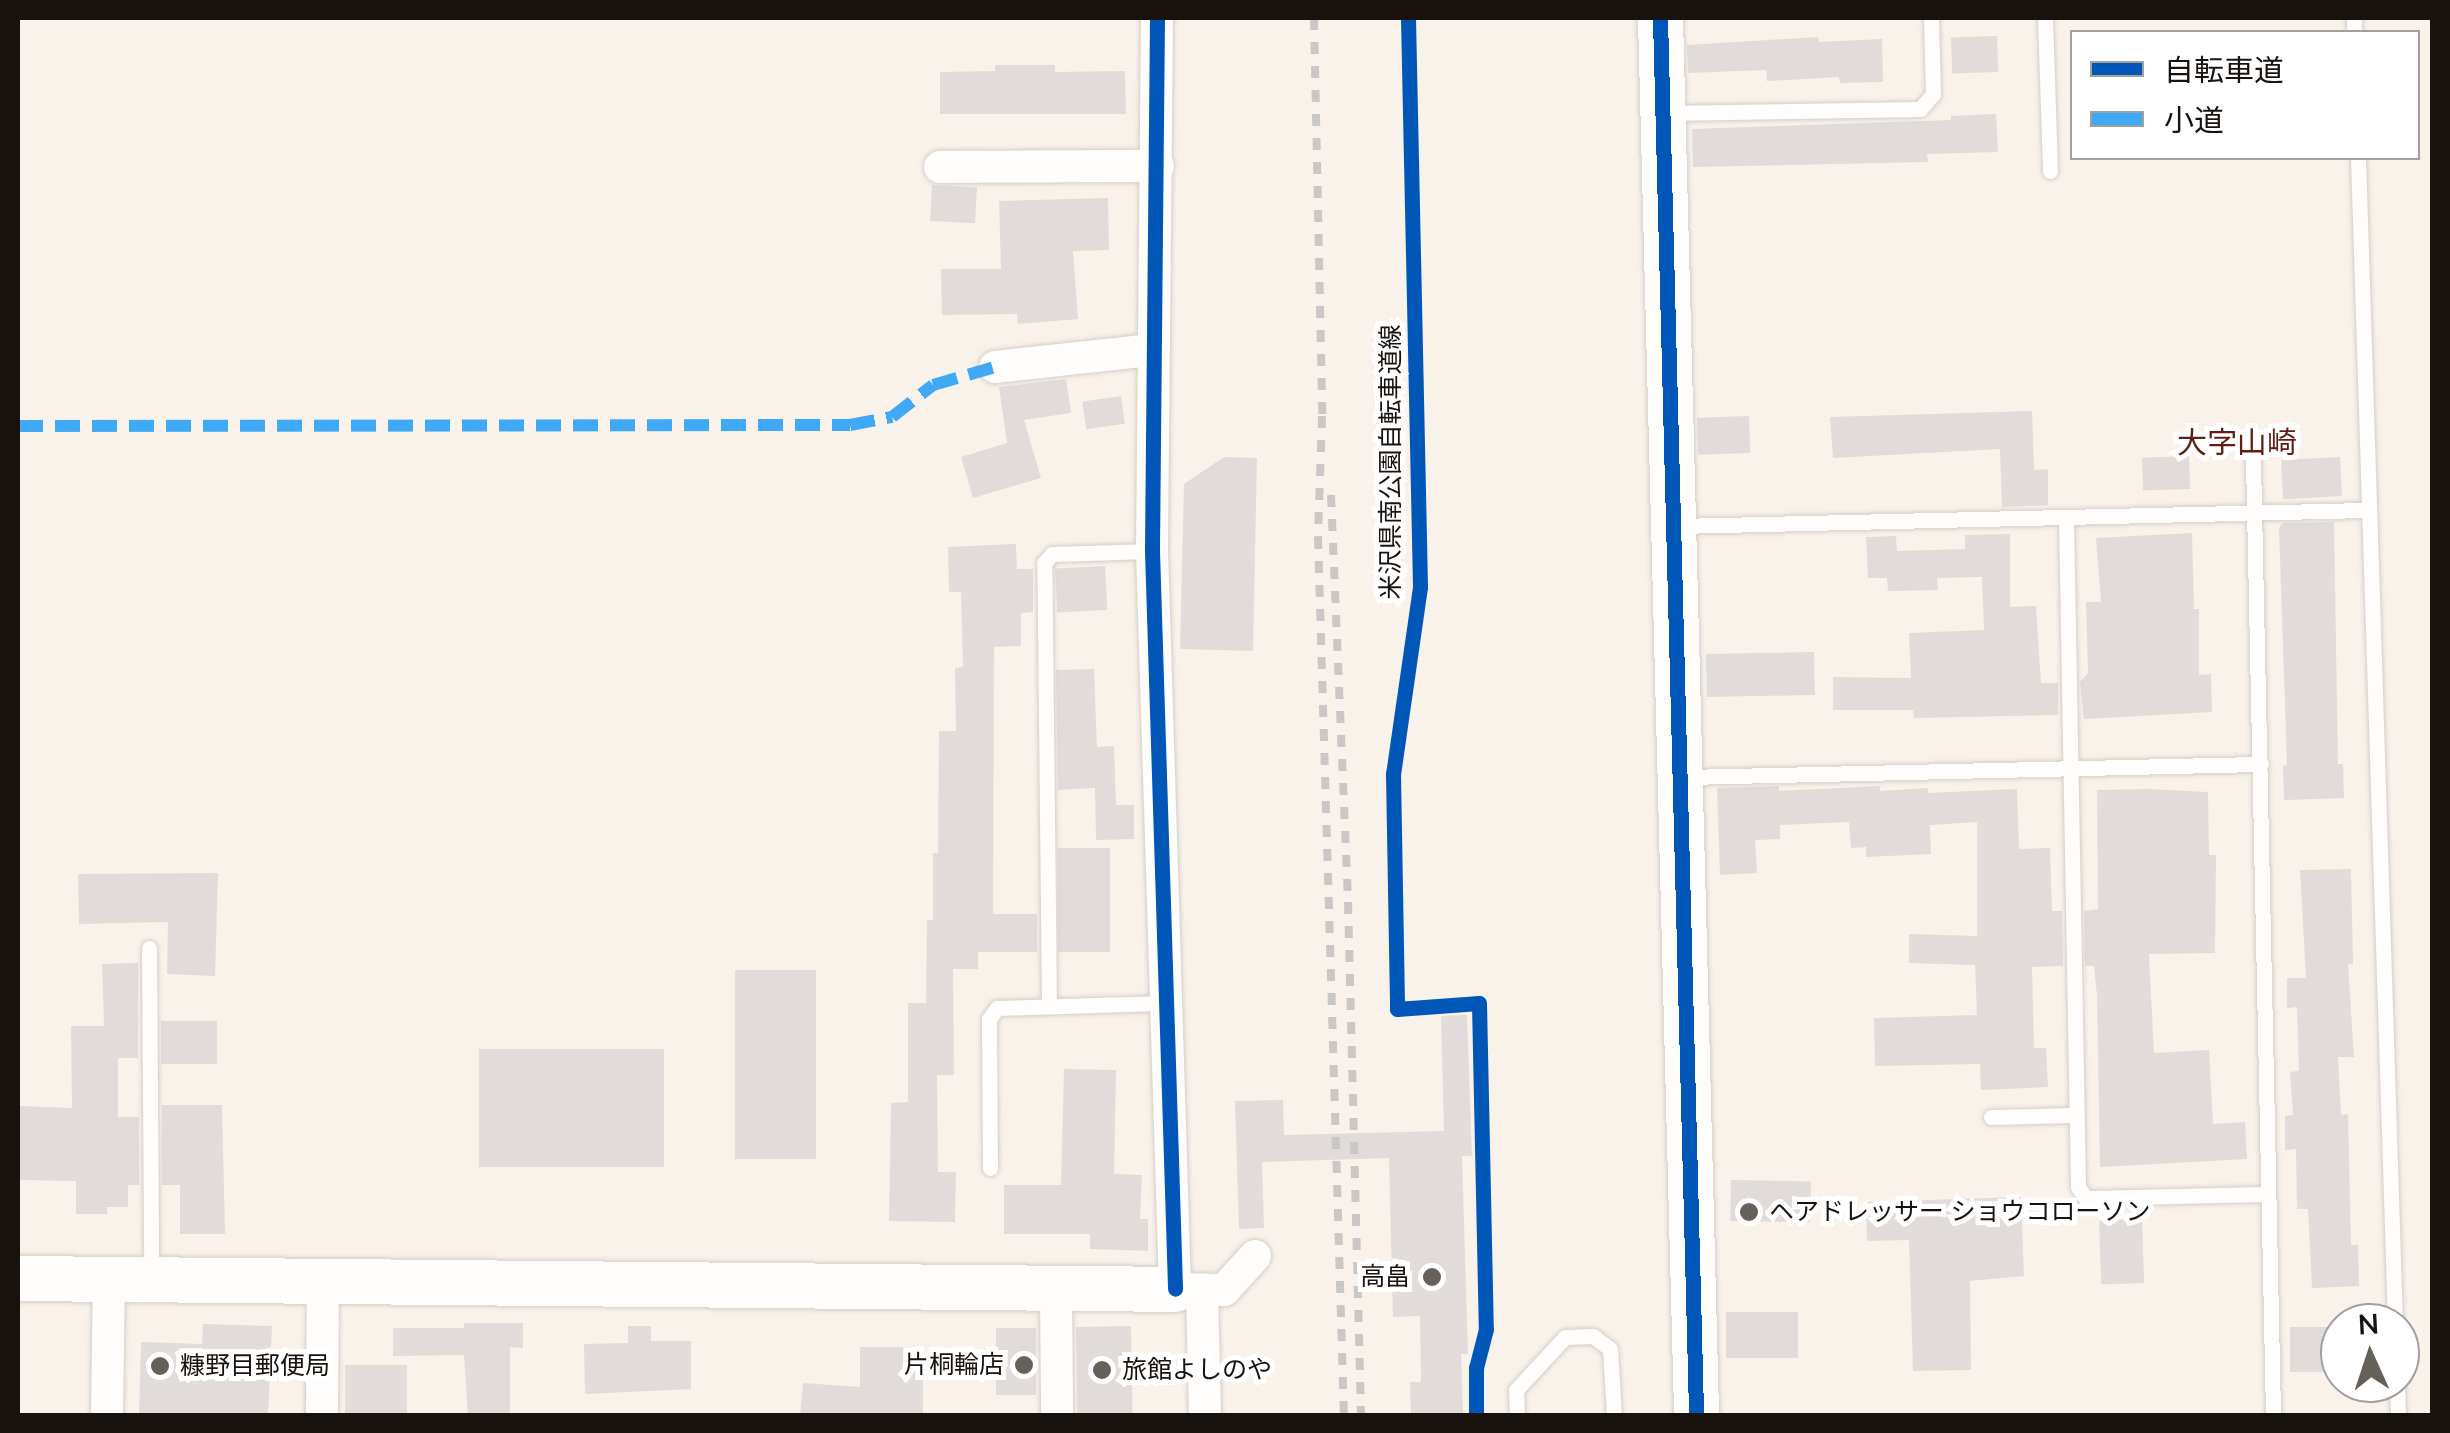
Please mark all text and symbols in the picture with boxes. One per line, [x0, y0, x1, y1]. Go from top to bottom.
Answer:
legend [2070, 30, 2420, 160]
text: 自転車道 [2164, 51, 2284, 92]
text: 小道 [2164, 101, 2224, 142]
street label: 米沢県南公園自転車道線 [1376, 325, 1406, 599]
district label: 大字山崎 [2177, 426, 2297, 462]
place label: ヘアドレッサー ショウコローソン [1769, 1197, 2150, 1227]
marker: ヘアドレッサー ショウコローソン [1738, 1201, 1760, 1223]
place label: 高畠 [1360, 1262, 1410, 1292]
marker: 高畠 [1419, 1264, 1445, 1290]
north arrow [2320, 1303, 2420, 1403]
text: N [2357, 1306, 2380, 1345]
place label: 片桐輪店 [904, 1350, 1004, 1380]
place label: 糠野目郵便局 [180, 1351, 330, 1381]
marker: 片桐輪店 [1013, 1354, 1035, 1376]
marker: 糠野目郵便局 [149, 1355, 171, 1377]
place label: 旅館よしのや [1122, 1355, 1272, 1385]
marker: 旅館よしのや [1091, 1359, 1113, 1381]

